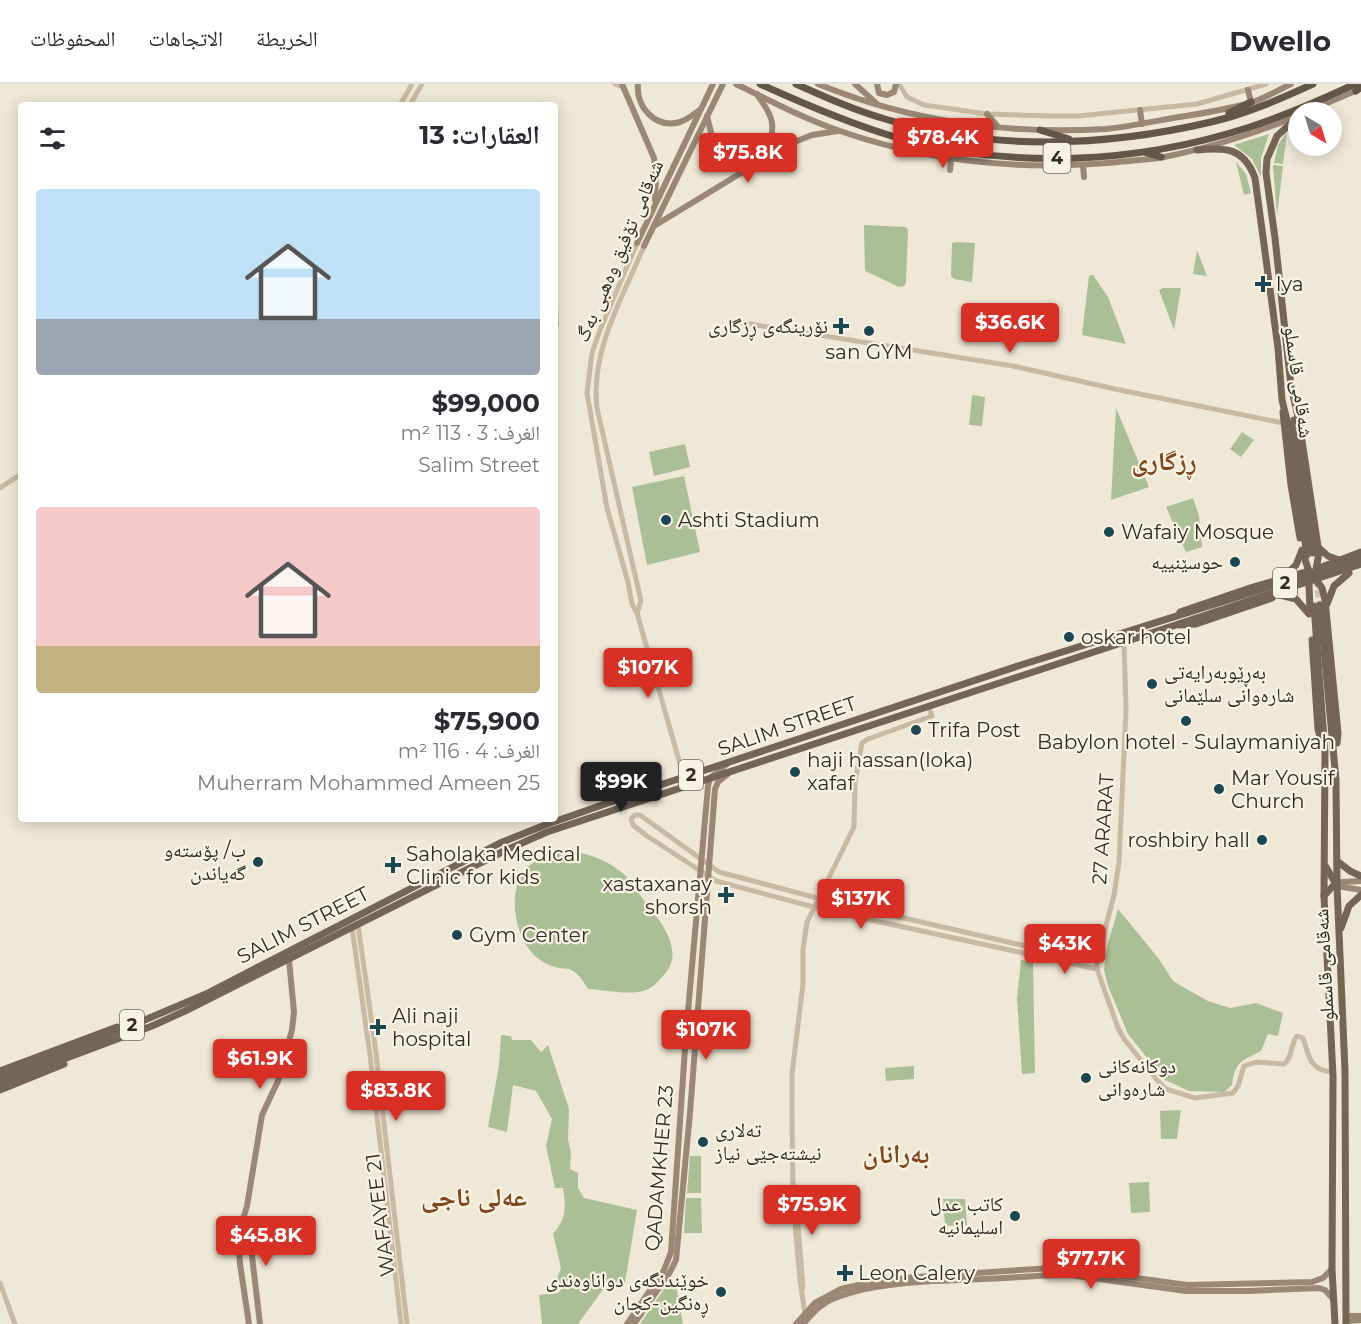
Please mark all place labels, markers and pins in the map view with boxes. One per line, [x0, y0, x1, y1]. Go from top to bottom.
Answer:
pin: $78.4K [894, 118, 992, 169]
pin: $75.8K [699, 133, 797, 184]
place label: lya [1276, 272, 1304, 296]
marker: lya [1254, 275, 1272, 293]
pin: $36.6K [961, 303, 1059, 354]
place label: نۆرینگەی ڕزگاری [708, 314, 828, 342]
marker: نۆرینگەی ڕزگاری [832, 317, 850, 335]
marker: san GYM [862, 324, 876, 338]
place label: san GYM [825, 340, 913, 364]
place label: Ashti Stadium [678, 508, 820, 532]
marker: Ashti Stadium [659, 513, 673, 527]
place label: Wafaiy Mosque [1121, 520, 1274, 544]
marker: Wafaiy Mosque [1102, 525, 1116, 539]
place label: حوسێنییە [1151, 550, 1223, 574]
marker: حوسێنییە [1228, 555, 1242, 569]
place label: oskar hotel [1081, 625, 1191, 649]
marker: oskar hotel [1062, 630, 1076, 644]
pin: $107K [606, 648, 690, 699]
place label: بەڕێوبەرایەتی شارەوانی سلێمانی [1164, 660, 1295, 707]
marker: بەڕێوبەرایەتی شارەوانی سلێمانی [1145, 677, 1159, 691]
marker: Babylon hotel - Sulaymaniyah [1179, 714, 1193, 728]
place label: Trifa Post [928, 718, 1021, 742]
marker: Trifa Post [909, 723, 923, 737]
place label: Babylon hotel - Sulaymaniyah [1037, 730, 1335, 754]
place label: haji hassan(loka) xafaf [807, 748, 973, 795]
pin: $99K [585, 762, 657, 813]
marker: haji hassan(loka) xafaf [788, 765, 802, 779]
place label: Mar Yousif Church [1231, 766, 1336, 813]
marker: Mar Yousif Church [1212, 782, 1226, 796]
place label: roshbiry hall [1127, 828, 1250, 852]
marker: roshbiry hall [1255, 833, 1269, 847]
place label: ب/ پۆستەو گەیاندن [164, 838, 246, 885]
place label: Saholaka Medical Clinic for kids [406, 842, 581, 889]
marker: ب/ پۆستەو گەیاندن [251, 855, 265, 869]
marker: Saholaka Medical Clinic for kids [384, 856, 402, 874]
place label: xastaxanay shorsh [602, 872, 712, 919]
pin: $137K [819, 879, 903, 930]
marker: xastaxanay shorsh [717, 886, 735, 904]
place label: Gym Center [469, 923, 589, 947]
pin: $43K [1029, 924, 1101, 975]
marker: Gym Center [450, 928, 464, 942]
place label: Ali naji hospital [392, 1004, 472, 1051]
pin: $107K [664, 1010, 748, 1061]
marker: Ali naji hospital [369, 1018, 387, 1036]
pin: $61.9K [211, 1039, 309, 1090]
place label: دوکانەکانی شارەوانی [1098, 1054, 1176, 1101]
pin: $83.8K [347, 1071, 445, 1122]
marker: دوکانەکانی شارەوانی [1079, 1071, 1093, 1085]
place label: تەلاری نیشتەجێی نیاز [714, 1118, 822, 1165]
marker: تەلاری نیشتەجێی نیاز [696, 1135, 710, 1149]
pin: $75.9K [763, 1185, 861, 1236]
place label: كاتب عدل اسليمانيه [930, 1192, 1003, 1239]
marker: كاتب عدل اسليمانيه [1008, 1209, 1022, 1223]
pin: $45.8K [217, 1216, 315, 1267]
pin: $77.7K [1042, 1239, 1140, 1290]
place label: Leon Calery [858, 1261, 975, 1285]
marker: Leon Calery [836, 1264, 854, 1282]
place label: خوێندنگەی دواناوەندی ڕەنگین-کچان [546, 1268, 709, 1319]
marker: خوێندنگەی دواناوەندی ڕەنگین-کچان [714, 1285, 728, 1299]

